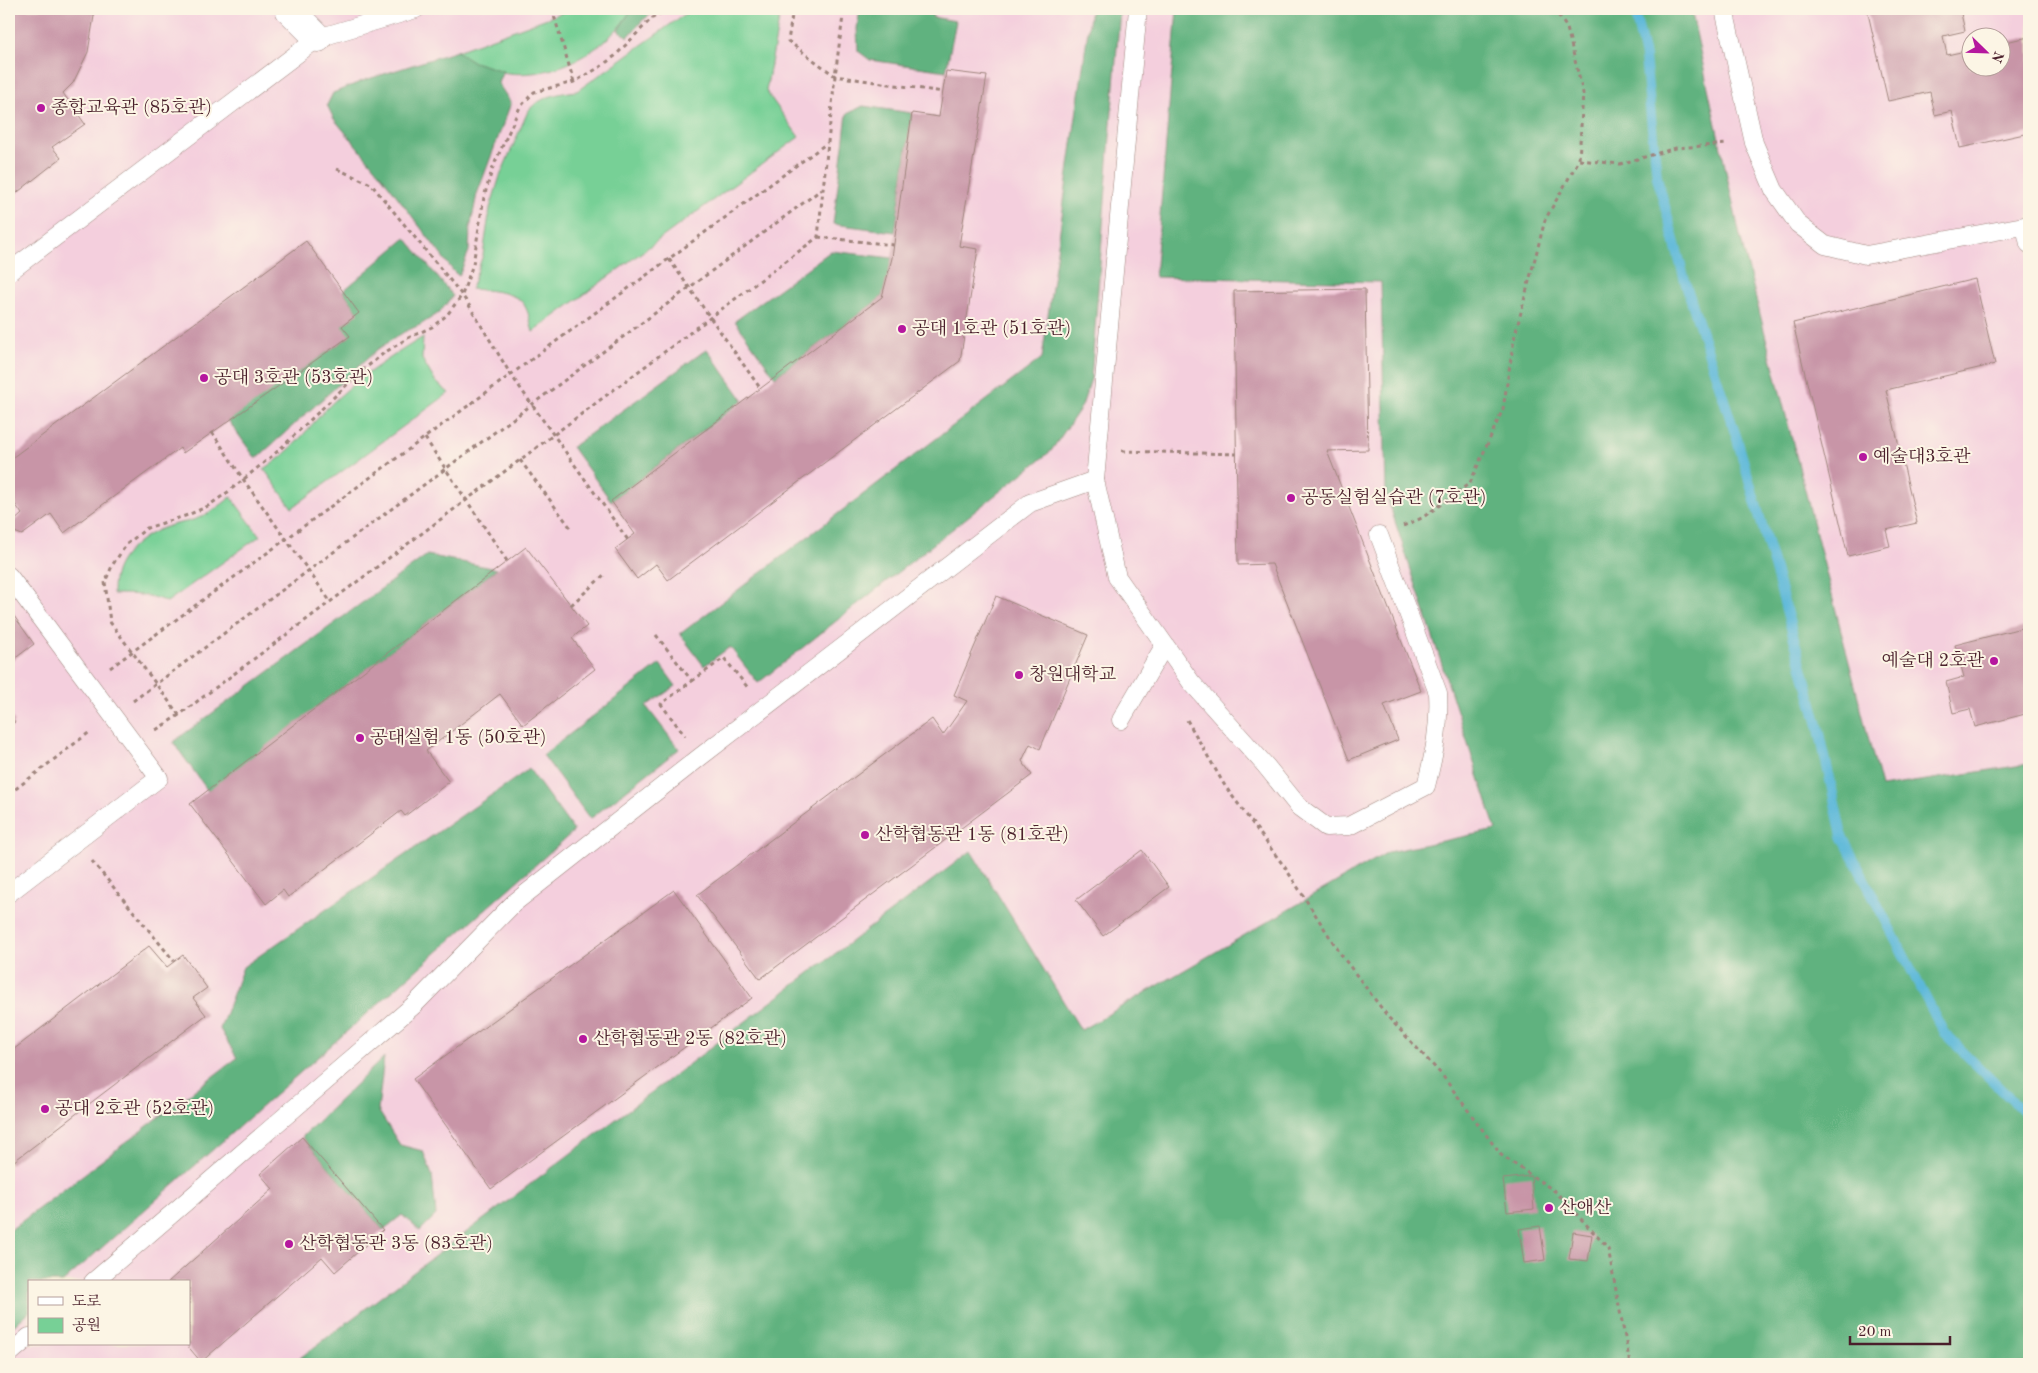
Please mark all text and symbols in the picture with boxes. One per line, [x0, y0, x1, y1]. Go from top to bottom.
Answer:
north arrow [1960, 28, 2010, 78]
text: N [1988, 49, 2006, 65]
place label: 종합교육관 (85호관) [51, 97, 212, 117]
marker: 종합교육관 (85호관) [35, 102, 47, 114]
place label: 공대 1호관 (51호관) [912, 318, 1071, 338]
marker: 공대 1호관 (51호관) [896, 323, 908, 335]
place label: 공대 3호관 (53호관) [214, 367, 373, 387]
marker: 공대 3호관 (53호관) [198, 372, 210, 384]
place label: 예술대3호관 [1873, 446, 1971, 466]
marker: 예술대3호관 [1857, 451, 1869, 463]
place label: 공동실험실습관 (7호관) [1301, 487, 1486, 507]
marker: 공동실험실습관 (7호관) [1285, 492, 1297, 504]
place label: 예술대 2호관 [1882, 650, 1985, 670]
marker: 예술대 2호관 [1988, 655, 2000, 667]
place label: 창원대학교 [1029, 665, 1117, 684]
marker: 창원대학교 [1013, 669, 1025, 681]
place label: 공대실험 1동 (50호관) [370, 727, 546, 747]
marker: 공대실험 1동 (50호관) [354, 732, 366, 744]
place label: 산학협동관 1동 (81호관) [875, 824, 1069, 844]
marker: 산학협동관 1동 (81호관) [859, 829, 871, 841]
place label: 산학협동관 2동 (82호관) [593, 1028, 787, 1048]
marker: 산학협동관 2동 (82호관) [577, 1033, 589, 1045]
place label: 공대 2호관 (52호관) [55, 1098, 214, 1118]
marker: 공대 2호관 (52호관) [39, 1103, 51, 1115]
place label: 산애산 [1559, 1198, 1612, 1217]
marker: 산애산 [1543, 1202, 1555, 1214]
place label: 산학협동관 3동 (83호관) [299, 1233, 493, 1253]
marker: 산학협동관 3동 (83호관) [283, 1238, 295, 1250]
legend [28, 1280, 190, 1346]
text: 도로 [72, 1294, 101, 1310]
scale bar [1850, 1313, 1950, 1345]
text: 공원 [72, 1317, 101, 1334]
text: 20 m [1858, 1325, 1892, 1340]

